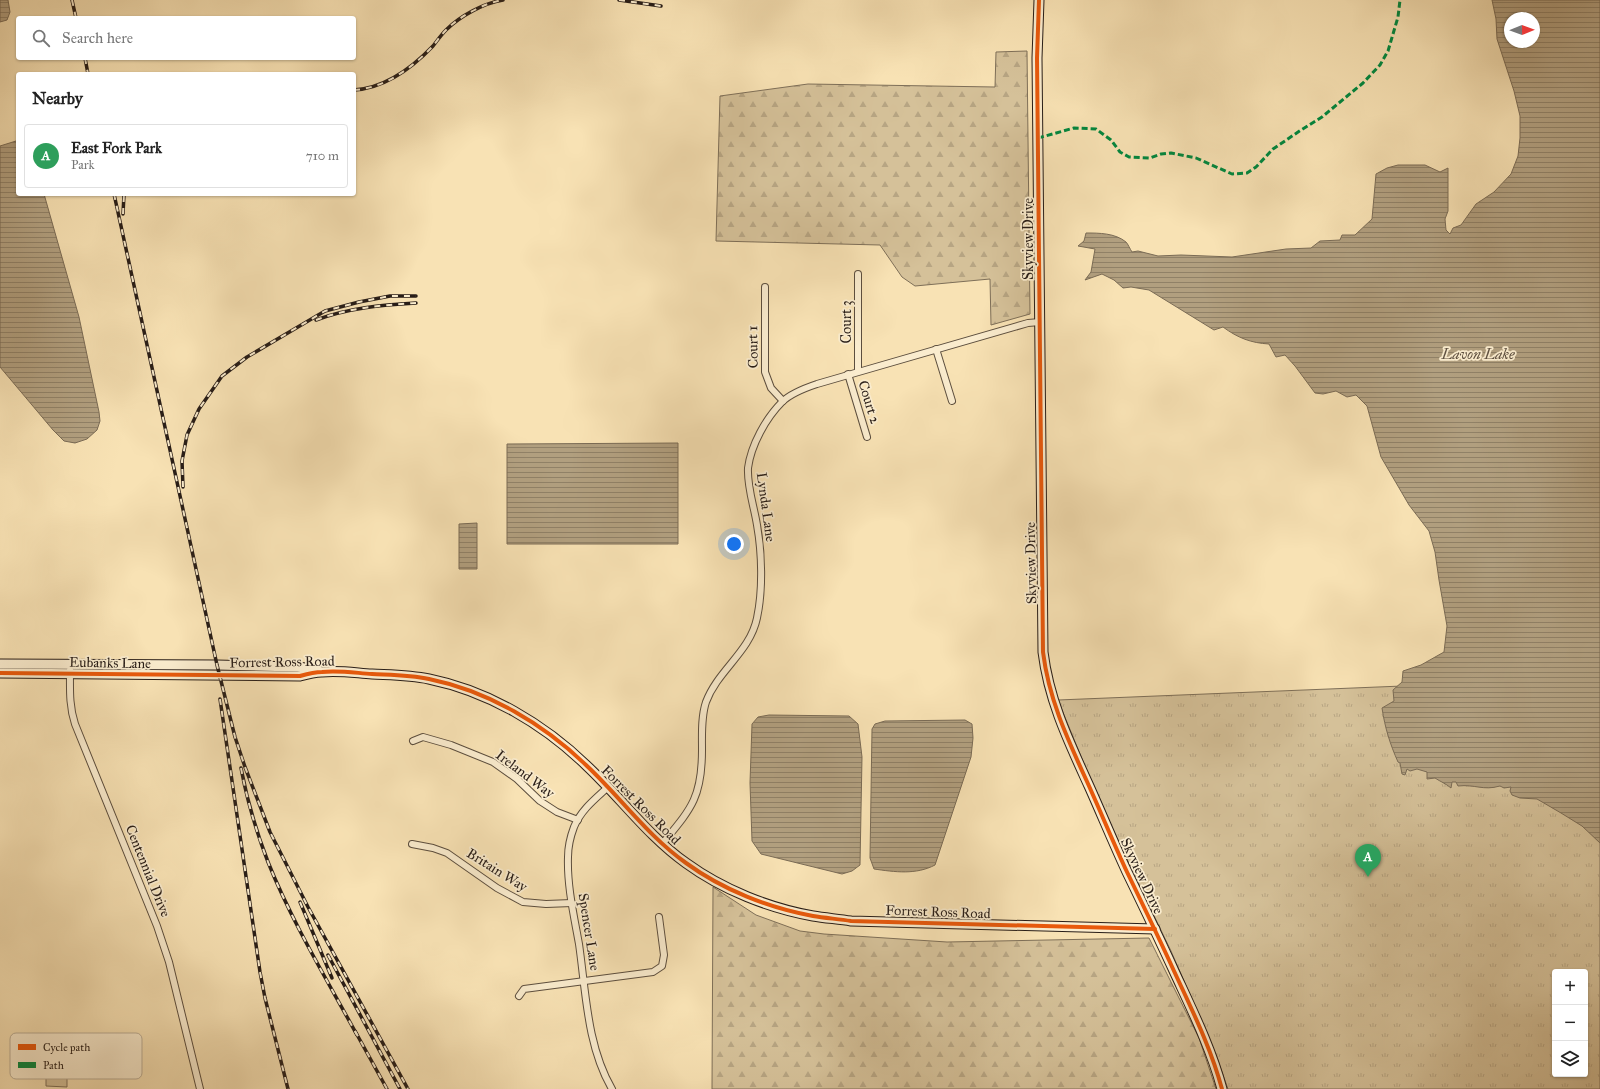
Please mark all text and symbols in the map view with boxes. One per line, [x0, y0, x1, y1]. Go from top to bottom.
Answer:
north arrow [1504, 12, 1540, 48]
search box [16, 16, 356, 60]
icon: search [30, 27, 52, 49]
text: Search here [62, 29, 133, 47]
text: Nearby [32, 88, 83, 109]
text: East Fork Park [71, 139, 162, 157]
text: A [42, 148, 50, 164]
text: 710 m [306, 148, 339, 164]
text: Park [71, 157, 95, 173]
street label: Skyview Drive [1020, 198, 1037, 280]
street label: Court 3 [838, 301, 855, 343]
street label: Court 1 [744, 325, 762, 369]
water label: Lavon Lake [1440, 345, 1515, 363]
street label: Court 2 [854, 378, 884, 426]
street label: Lynda Lane [753, 471, 779, 543]
street label: Skyview Drive [1022, 522, 1040, 604]
your location [724, 534, 744, 554]
street label: Forrest Ross Road [229, 653, 335, 671]
street label: Eubanks Lane [69, 654, 151, 672]
street label: Ireland Way [492, 746, 558, 802]
street label: Forrest Ross Road [598, 762, 684, 848]
street label: Centennial Drive [122, 822, 174, 920]
street label: Skyview Drive [1117, 835, 1167, 917]
pin: A [1355, 844, 1381, 877]
street label: Britain Way [463, 845, 531, 896]
street label: Spencer Lane [574, 892, 604, 972]
street label: Forrest Ross Road [885, 902, 991, 922]
map controls [1552, 969, 1588, 1077]
button: + [1552, 969, 1588, 1005]
button: − [1552, 1005, 1588, 1041]
legend [10, 1033, 142, 1079]
text: Cycle path [43, 1041, 90, 1054]
button: layers [1552, 1041, 1588, 1077]
text: Path [43, 1059, 64, 1072]

